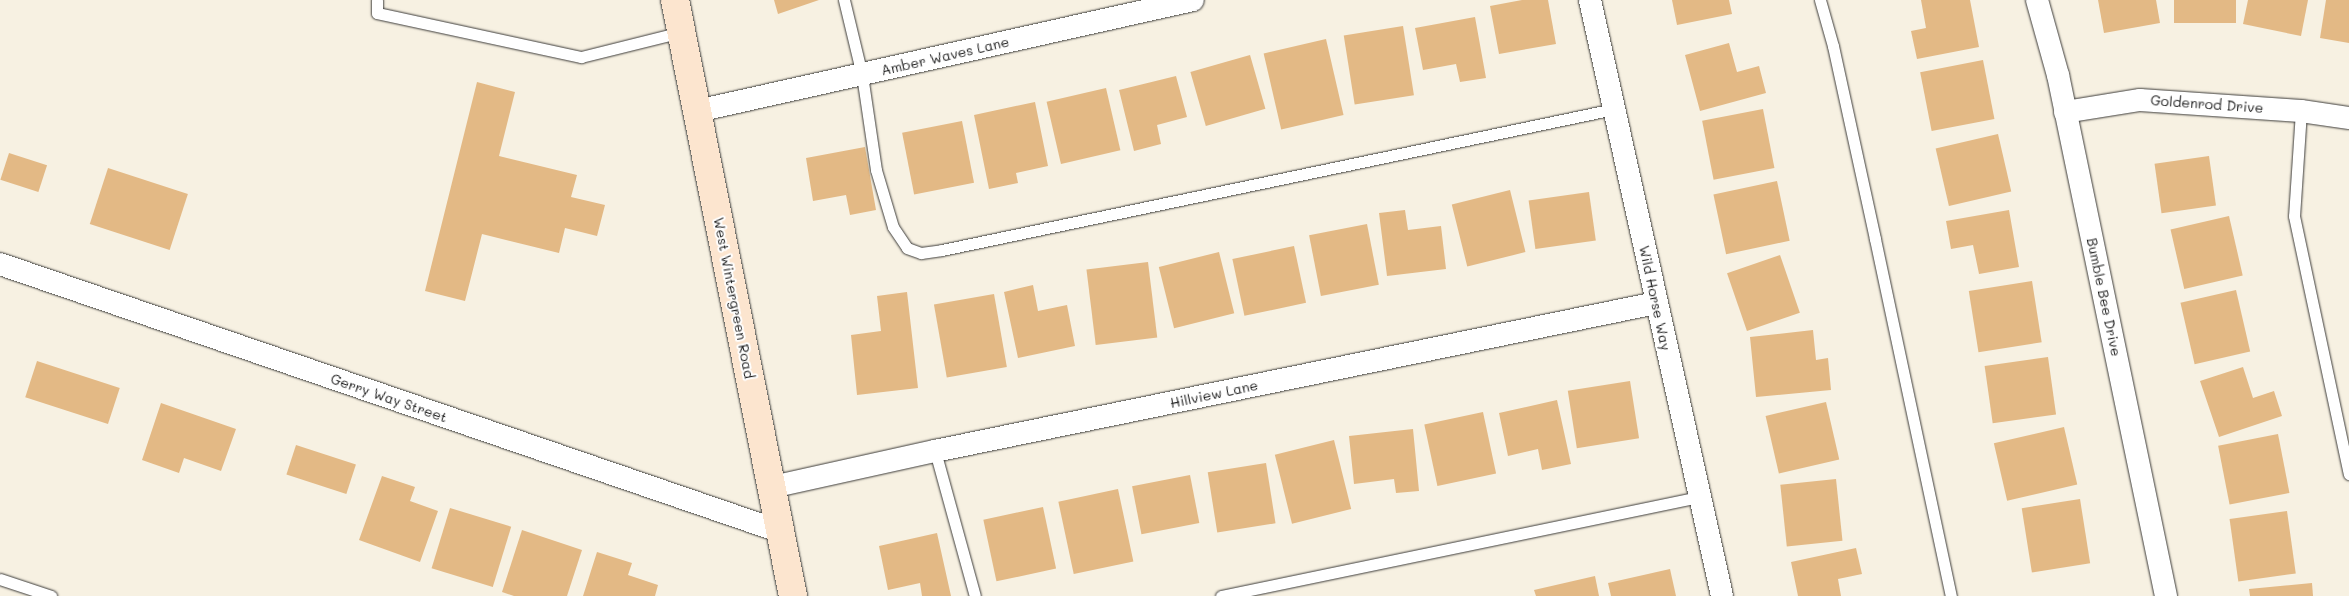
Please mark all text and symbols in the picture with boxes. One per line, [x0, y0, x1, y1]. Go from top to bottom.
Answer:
street label: Amber Waves Lane [879, 33, 1011, 79]
street label: Goldenrod Drive [2150, 92, 2264, 116]
street label: West Wintergreen Road [710, 216, 758, 380]
street label: Bumble Bee Drive [2083, 236, 2125, 358]
street label: Wild Horse Way [1636, 244, 1674, 352]
street label: Gerry Way Street [328, 370, 450, 426]
street label: Hillview Lane [1168, 376, 1260, 412]

